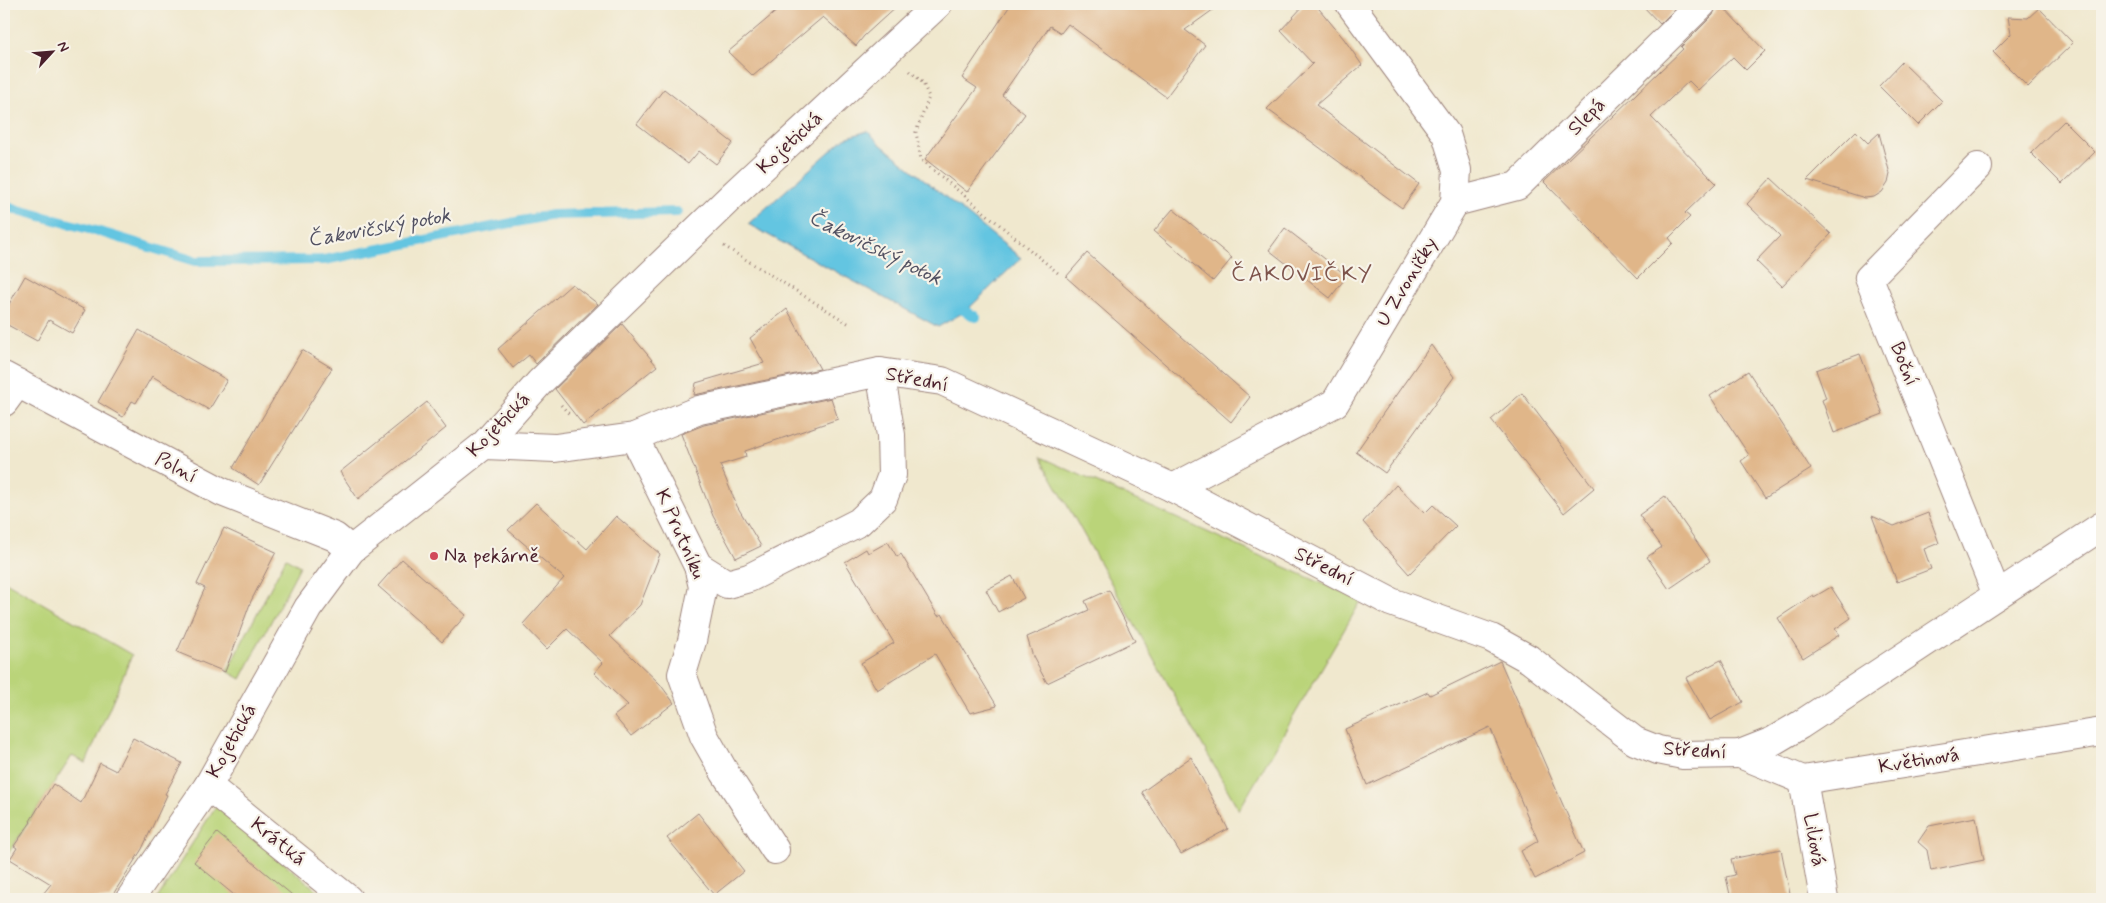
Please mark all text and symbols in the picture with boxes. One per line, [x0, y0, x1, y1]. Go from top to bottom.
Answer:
north arrow [28, 28, 78, 78]
text: N [53, 39, 73, 55]
street label: Slepá [1562, 92, 1612, 142]
street label: Kojetická [751, 105, 829, 181]
water label: Čakovičský potok [305, 202, 453, 254]
water label: Čakovičský potok [804, 204, 946, 292]
street label: U Zvoničky [1370, 232, 1444, 332]
district label: ČAKOVIČKY [1231, 260, 1373, 289]
street label: Boční [1883, 338, 1925, 390]
street label: Střední [883, 361, 951, 399]
street label: Kojetická [461, 386, 537, 464]
street label: Polní [150, 446, 202, 490]
street label: K Prutníku [648, 485, 712, 583]
street label: Střední [1290, 541, 1358, 593]
place label: Na pekárně [444, 543, 539, 570]
marker: Na pekárně [428, 550, 440, 562]
street label: Kojetická [200, 699, 264, 783]
street label: Střední [1663, 735, 1727, 767]
street label: Květinová [1876, 741, 1962, 781]
street label: Krátká [244, 811, 312, 873]
street label: Liliová [1796, 811, 1832, 869]

